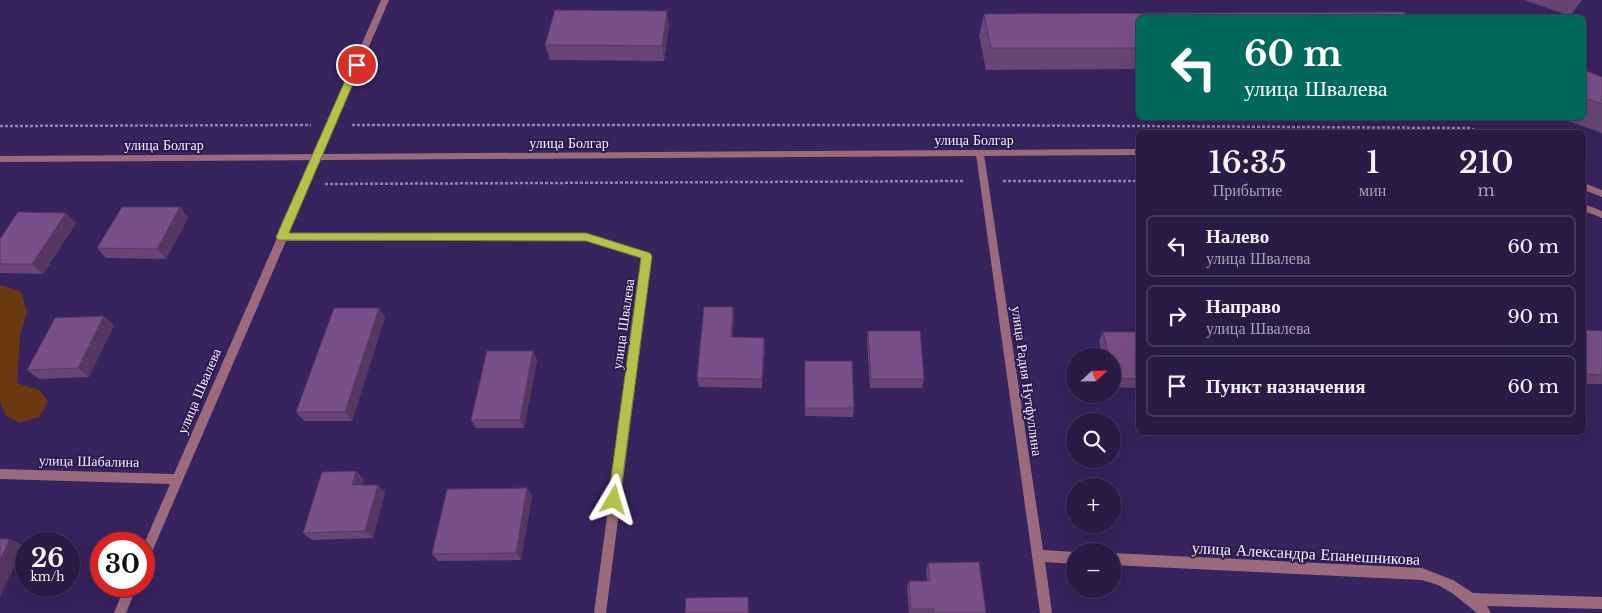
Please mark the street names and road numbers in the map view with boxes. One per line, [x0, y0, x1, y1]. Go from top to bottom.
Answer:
street label: улица Болгар [934, 131, 1014, 149]
street label: улица Болгар [529, 134, 609, 152]
street label: улица Болгар [124, 136, 204, 154]
street label: улица Швалева [608, 277, 638, 370]
street label: улица Радия Нутфуллина [1008, 305, 1047, 458]
street label: улица Швалева [173, 345, 225, 437]
street label: улица Шабалина [39, 451, 140, 471]
street label: улица Александра Епанешникова [1191, 537, 1421, 569]

